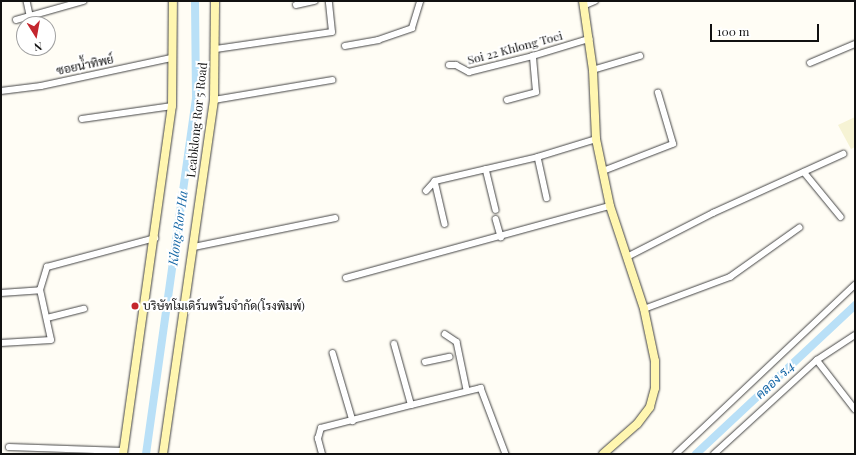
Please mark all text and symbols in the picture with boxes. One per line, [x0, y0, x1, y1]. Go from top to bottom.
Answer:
north arrow [16, 16, 56, 56]
scale bar [712, 16, 821, 42]
text: 100 m [717, 23, 749, 39]
street label: Soi 22 Khlong Toei [466, 28, 564, 68]
text: N [33, 39, 44, 55]
street label: ซอยน้ำทิพย์ [55, 52, 115, 78]
street label: Leabklong Ror 5 Road [184, 61, 210, 179]
water label: Klong Ror Ha [165, 190, 191, 266]
place label: บริษัทโมเดิร์นพริ้นจำกัด(โรงพิมพ์) [143, 299, 305, 313]
marker: บริษัทโมเดิร์นพริ้นจำกัด(โรงพิมพ์) [130, 301, 140, 311]
water label: คลอง ร.4 [752, 358, 798, 402]

